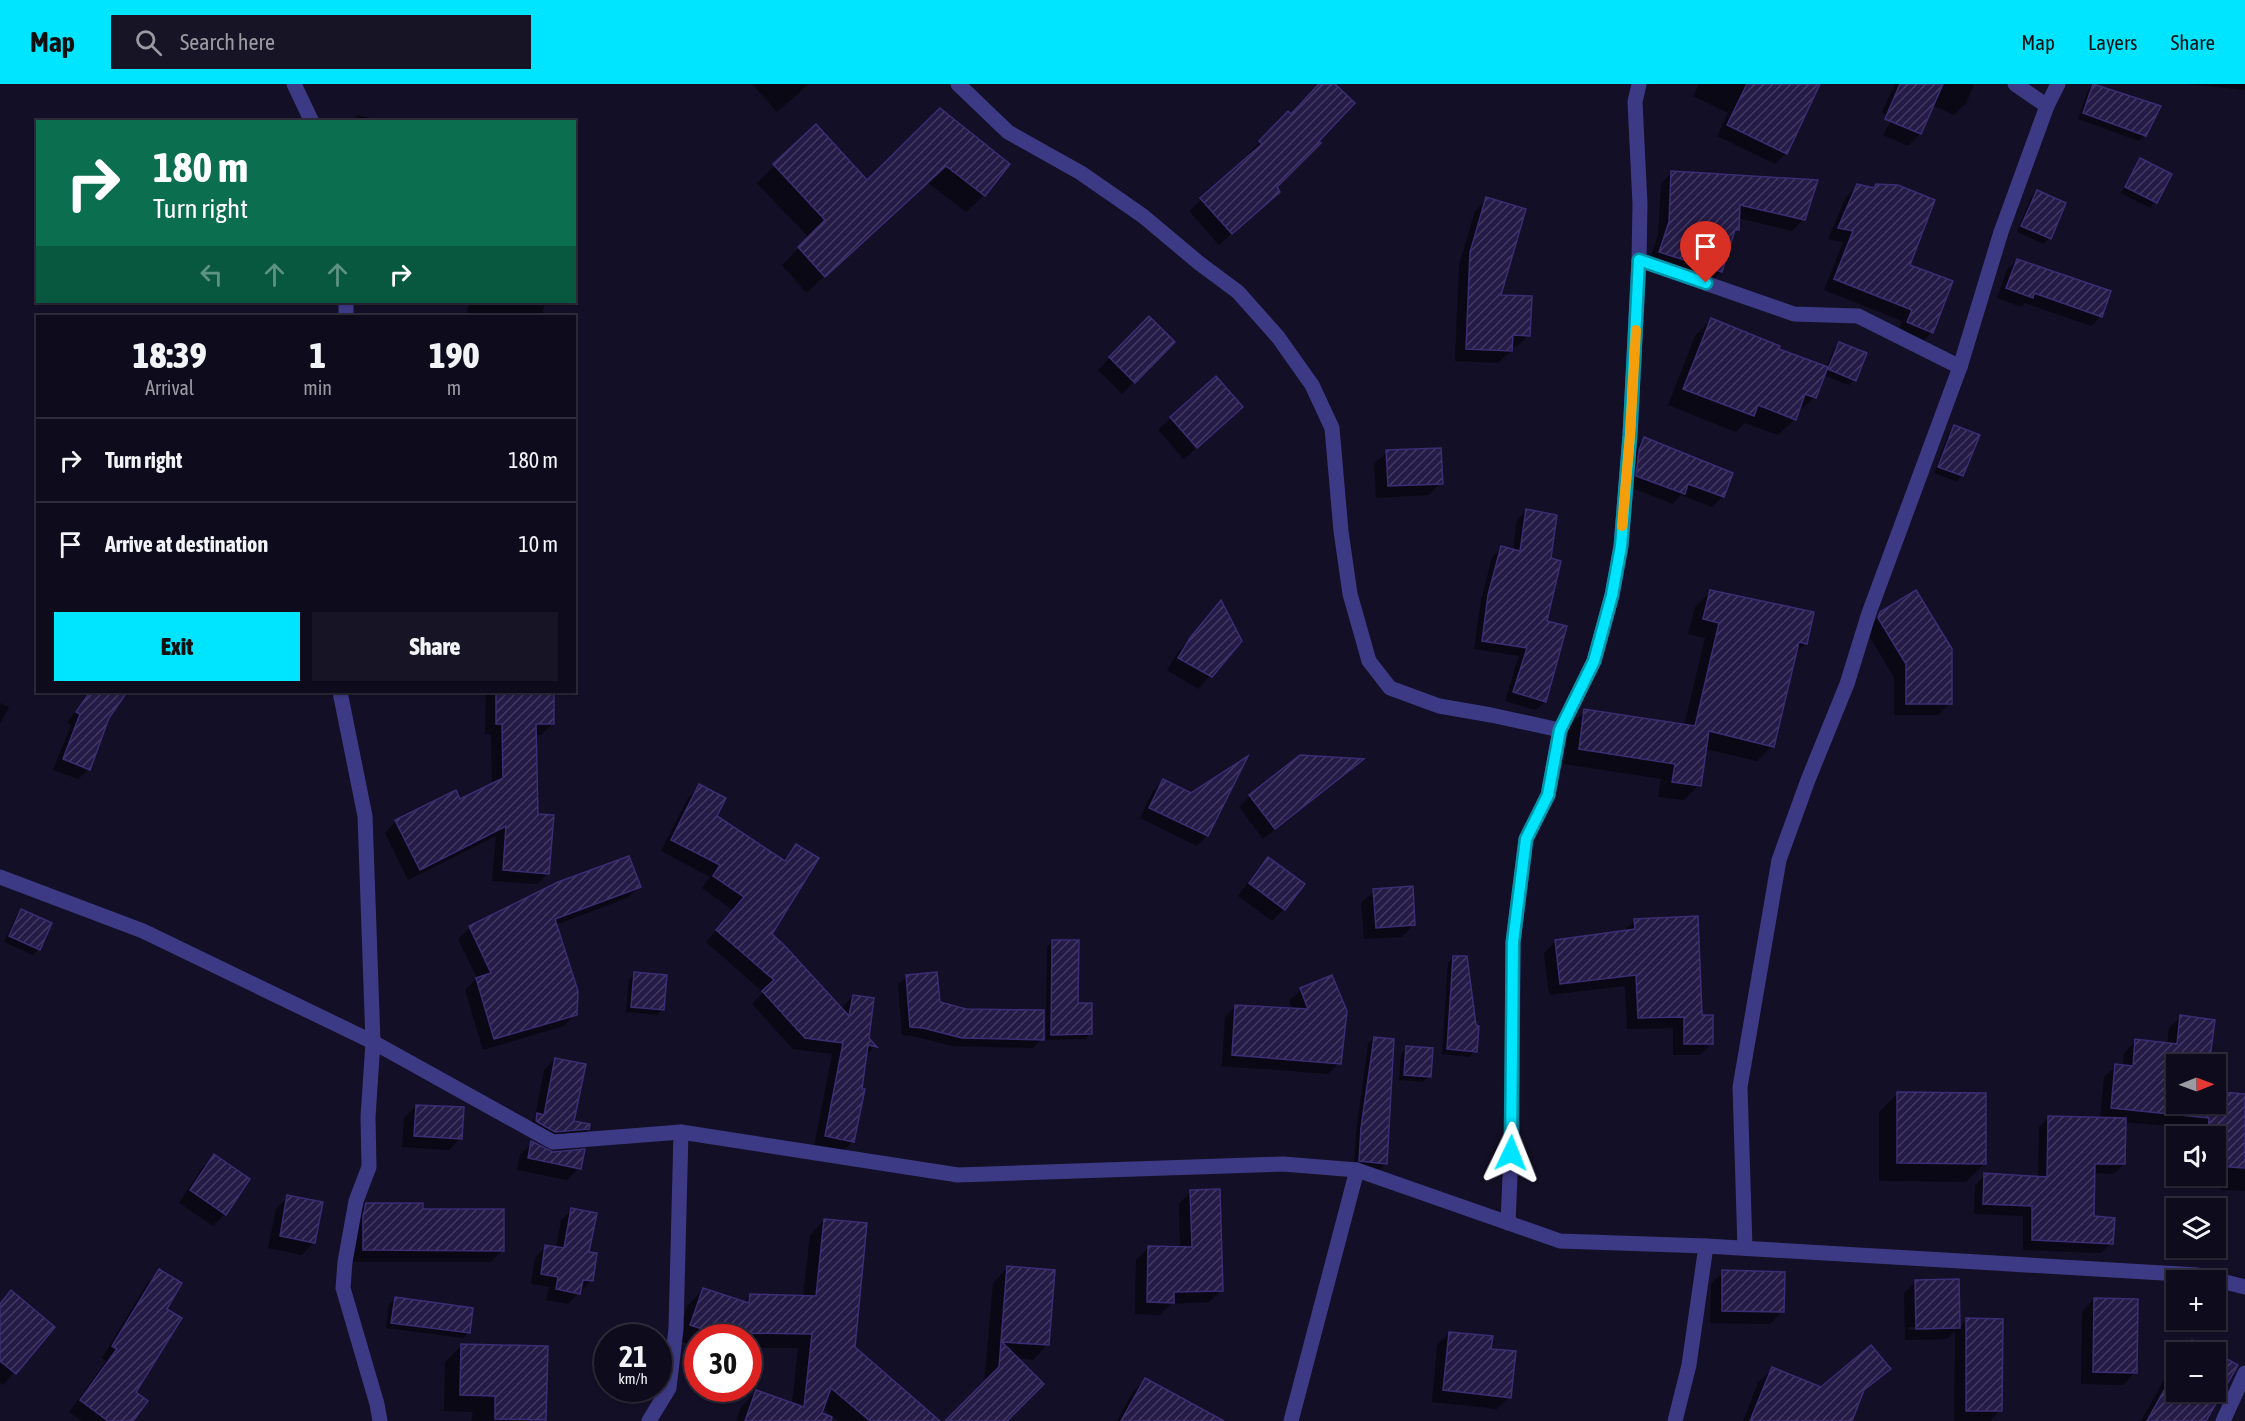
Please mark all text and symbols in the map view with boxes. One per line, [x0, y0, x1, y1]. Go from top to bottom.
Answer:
search box [111, 15, 531, 69]
text: Map [30, 26, 75, 58]
icon: search [132, 26, 165, 59]
text: Search here [180, 29, 275, 55]
text: Map [2021, 30, 2055, 54]
text: Layers [2088, 30, 2138, 54]
text: Share [2171, 30, 2215, 54]
text: 180 m [153, 143, 248, 191]
icon: right [54, 144, 132, 222]
text: Turn right [153, 193, 248, 224]
pin [1680, 221, 1731, 283]
icon: arrive [1689, 230, 1722, 263]
icon: left [195, 258, 228, 291]
icon: ahead [258, 258, 291, 291]
icon: ahead [321, 258, 354, 291]
icon: right [384, 258, 417, 291]
text: 18:39 [133, 334, 207, 376]
text: 1 [309, 334, 326, 376]
text: 190 [429, 334, 479, 376]
text: Arrival [145, 376, 194, 399]
text: min [303, 376, 332, 399]
text: m [447, 376, 461, 399]
icon: right [54, 444, 87, 477]
text: Turn right [105, 447, 182, 473]
text: 180 m [508, 447, 558, 473]
icon: arrive [54, 528, 87, 561]
text: Arrive at destination [105, 531, 268, 557]
text: 10 m [518, 531, 558, 557]
button: Exit [54, 612, 300, 681]
button: Share [312, 612, 558, 681]
north arrow [2166, 1054, 2226, 1114]
map controls [2166, 1054, 2226, 1402]
position arrow [1479, 1121, 1543, 1185]
button: sound [2166, 1126, 2226, 1186]
button: layers [2166, 1198, 2226, 1258]
button: + [2166, 1270, 2226, 1330]
speed limit sign: 30 [684, 1324, 762, 1402]
text: 21 [619, 1339, 647, 1373]
button: − [2166, 1342, 2226, 1402]
text: km/h [618, 1370, 648, 1387]

